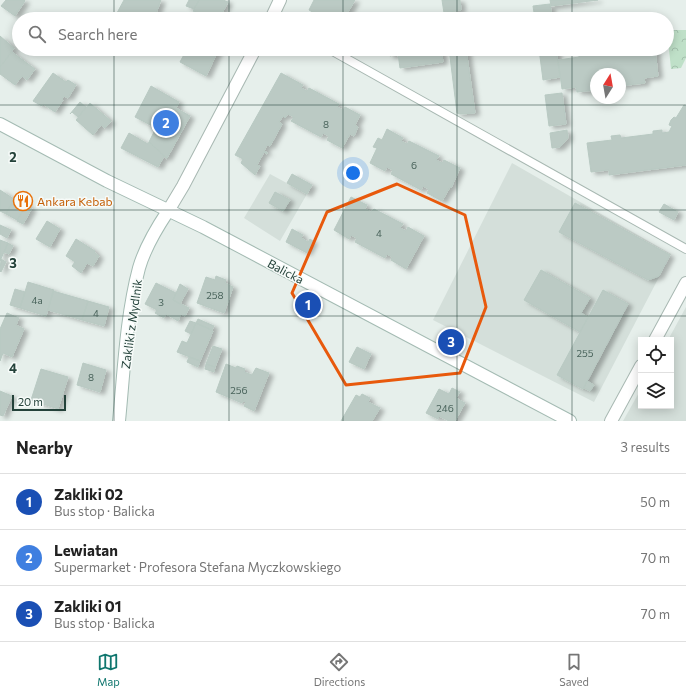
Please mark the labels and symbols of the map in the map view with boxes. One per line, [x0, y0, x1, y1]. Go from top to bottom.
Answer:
north arrow [590, 68, 626, 104]
pin: 2 [153, 108, 179, 138]
house number: 8 [323, 118, 329, 130]
text: 2 [9, 149, 17, 165]
house number: 6 [411, 159, 417, 171]
your location [343, 163, 363, 183]
restaurant icon: Ankara Kebab [12, 190, 34, 212]
place label: Ankara Kebab [37, 194, 113, 208]
house number: 4 [376, 227, 382, 239]
text: 3 [9, 255, 17, 271]
street label: Balicka [266, 256, 306, 286]
street label: Zakliki z Mydlnik [118, 278, 144, 370]
house number: 258 [206, 289, 224, 301]
pin: 1 [295, 290, 321, 320]
house number: 4a [31, 294, 43, 306]
house number: 3 [158, 296, 164, 308]
house number: 4 [93, 307, 99, 319]
pin: 3 [438, 327, 464, 357]
house number: 255 [576, 347, 594, 359]
text: 4 [9, 360, 17, 376]
house number: 8 [88, 371, 94, 383]
house number: 256 [230, 384, 248, 396]
scale bar [12, 393, 66, 412]
house number: 246 [436, 402, 454, 414]

